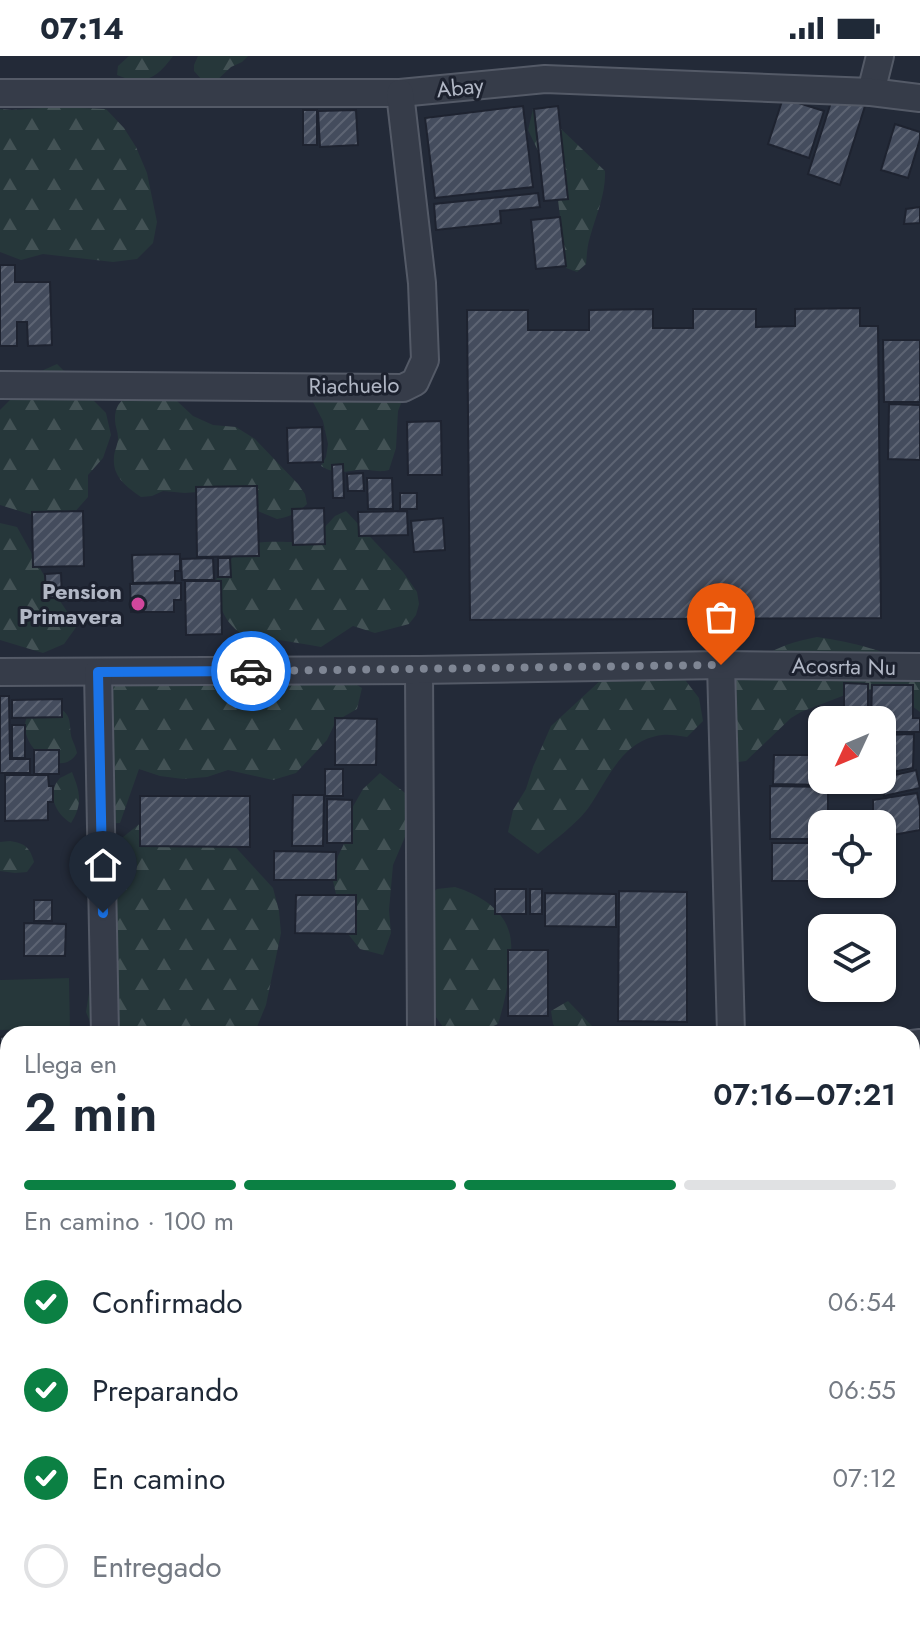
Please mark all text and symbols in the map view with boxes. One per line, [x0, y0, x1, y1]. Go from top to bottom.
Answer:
text: 07:14 [40, 7, 124, 50]
street label: Abay [435, 69, 485, 105]
street label: Riachuelo [308, 368, 400, 402]
place label: Pension Primavera [19, 575, 122, 632]
pin [687, 583, 755, 665]
marker: Pension Primavera [129, 595, 147, 613]
icon: bag [699, 595, 743, 639]
courier [211, 631, 291, 711]
icon: car [229, 649, 273, 693]
street label: Acosrta Nu [791, 649, 897, 683]
north arrow [808, 706, 896, 794]
map controls [808, 706, 896, 1002]
button: locate [808, 810, 896, 898]
pin [69, 831, 137, 913]
icon: home [81, 843, 125, 887]
button: layers [808, 914, 896, 1002]
text: Llega en [24, 1045, 117, 1083]
text: 07:16–07:21 [713, 1073, 896, 1116]
text: 2 min [24, 1075, 157, 1151]
text: En camino · 100 m [24, 1202, 234, 1240]
icon: check [24, 1280, 68, 1324]
text: Confirmado [92, 1281, 243, 1324]
text: 06:54 [828, 1283, 896, 1321]
icon: check [24, 1368, 68, 1412]
text: Preparando [92, 1369, 239, 1412]
text: 06:55 [828, 1371, 896, 1409]
icon: check [24, 1456, 68, 1500]
text: En camino [92, 1457, 225, 1500]
text: 07:12 [832, 1459, 896, 1497]
text: Entregado [92, 1545, 222, 1588]

